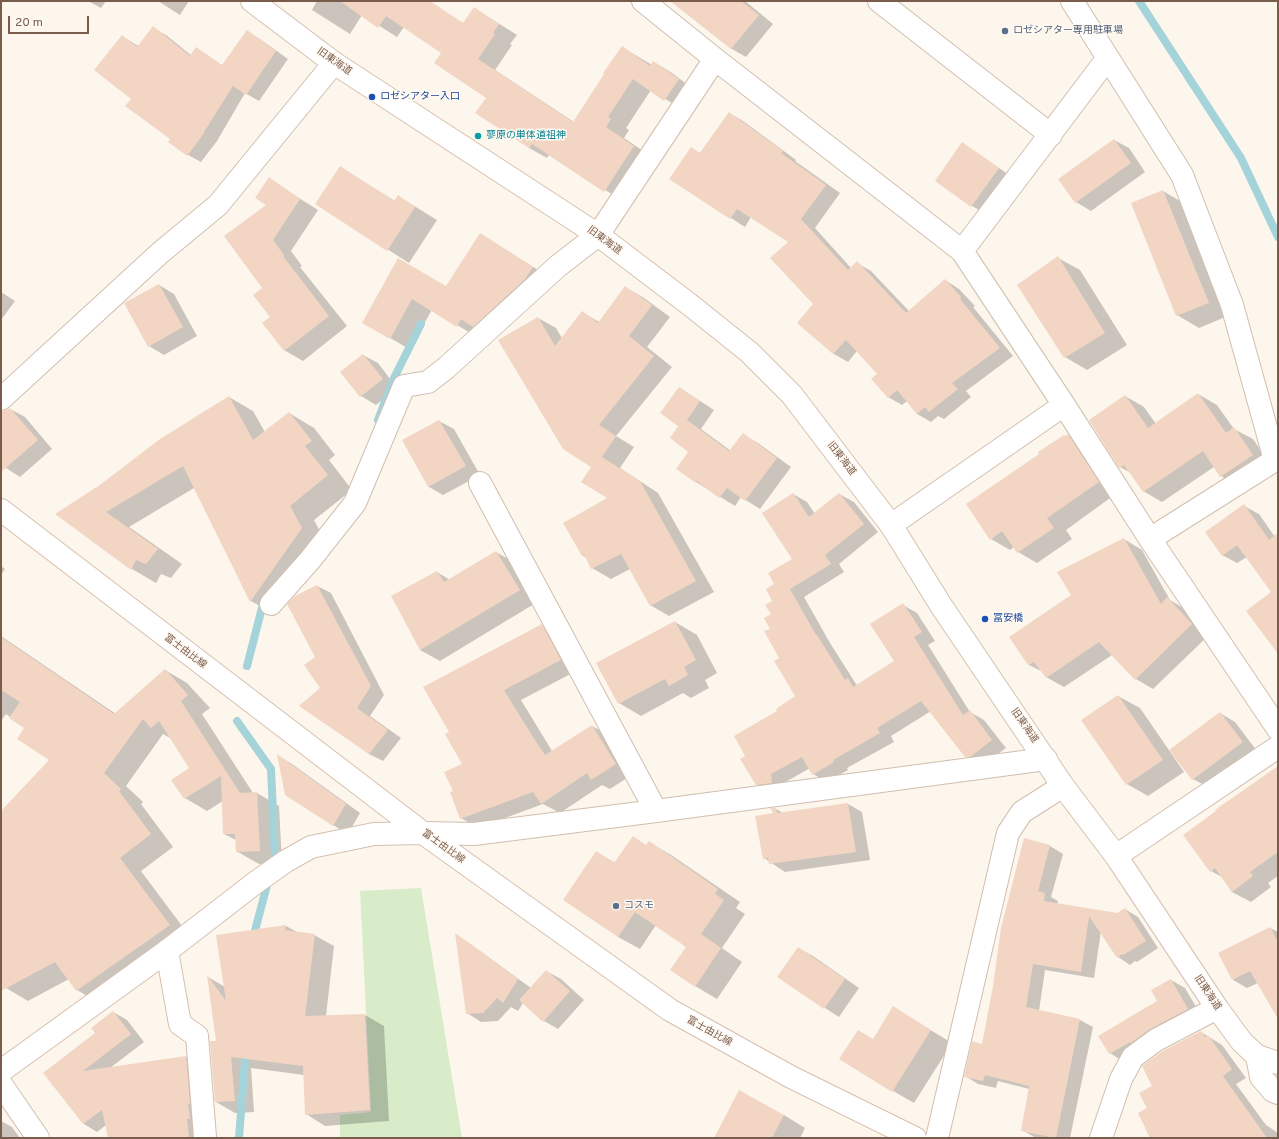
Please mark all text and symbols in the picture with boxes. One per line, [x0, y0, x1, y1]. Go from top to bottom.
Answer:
scale bar [10, 8, 91, 34]
text: 20 m [15, 15, 43, 31]
place label: ロゼシアター専用駐車場 [1013, 25, 1123, 37]
marker: ロゼシアター専用駐車場 [1000, 26, 1010, 36]
street label: 旧東海道 [314, 46, 354, 78]
place label: ロゼシアター入口 [380, 91, 460, 103]
marker: ロゼシアター入口 [367, 92, 377, 102]
place label: 蓼原の単体道祖神 [486, 130, 566, 142]
marker: 蓼原の単体道祖神 [473, 131, 483, 141]
street label: 旧東海道 [584, 224, 624, 258]
street label: 旧東海道 [824, 440, 858, 478]
place label: 冨安橋 [993, 613, 1023, 625]
marker: 冨安橋 [980, 614, 990, 624]
street label: 富士由比線 [161, 632, 209, 672]
street label: 旧東海道 [1008, 706, 1040, 746]
street label: 富士由比線 [419, 827, 467, 867]
place label: コスモ [624, 900, 654, 912]
marker: コスモ [611, 901, 621, 911]
street label: 旧東海道 [1191, 973, 1223, 1013]
street label: 富士由比線 [684, 1015, 734, 1049]

